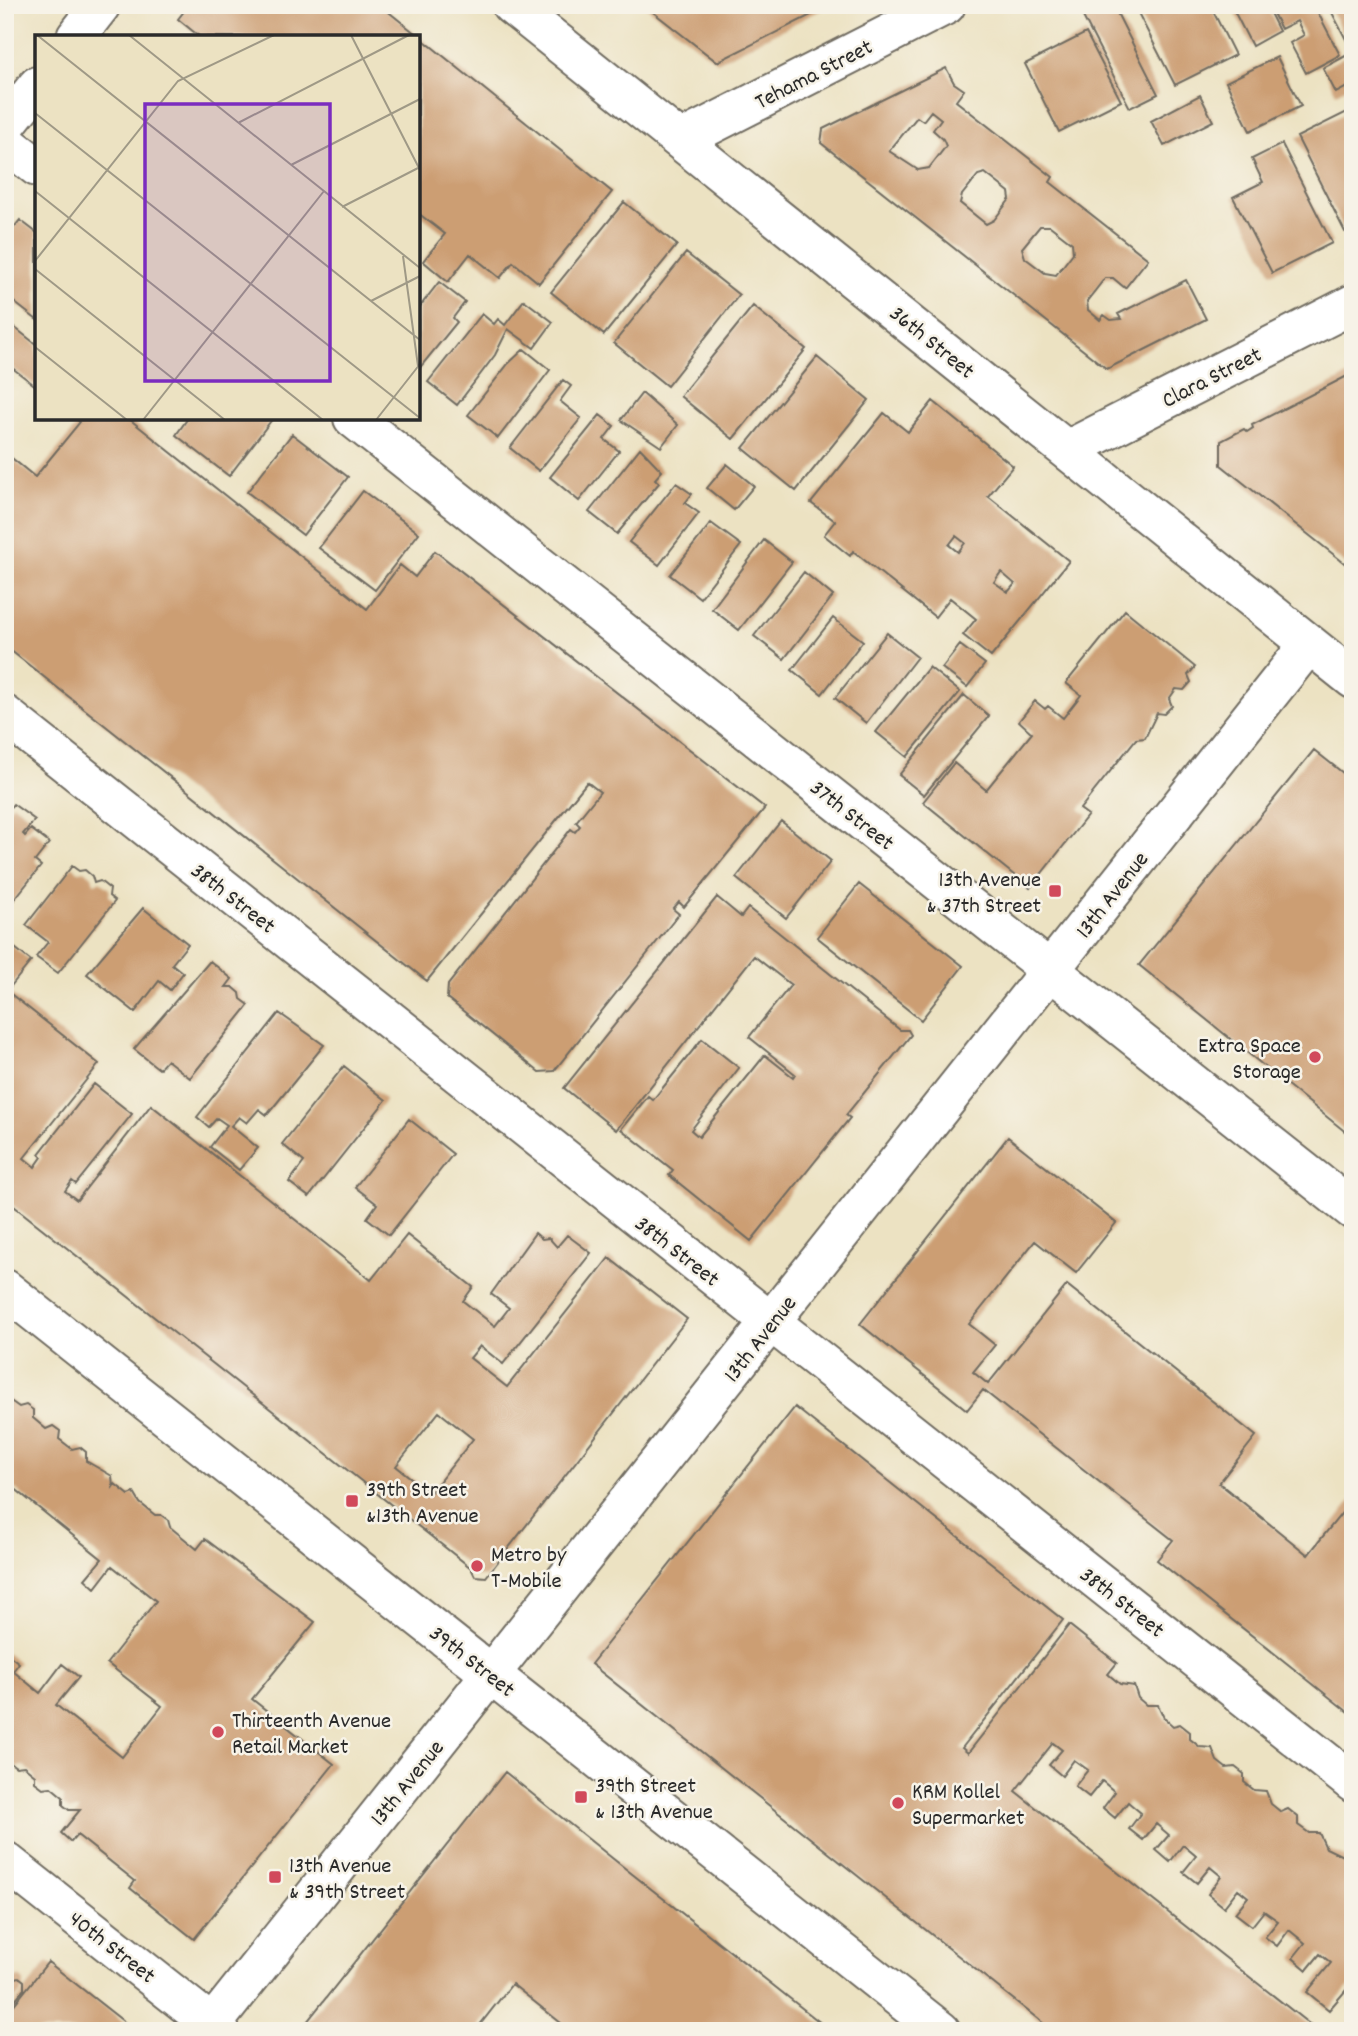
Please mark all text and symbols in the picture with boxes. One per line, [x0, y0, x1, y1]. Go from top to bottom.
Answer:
street label: Tehama Street [750, 32, 879, 120]
inset map [35, 35, 420, 420]
street label: 36th Street [881, 299, 981, 389]
street label: Clara Street [1157, 340, 1268, 418]
street label: 37th Street [802, 773, 900, 860]
street label: 13th Avenue [1069, 846, 1158, 947]
street label: 38th Street [182, 856, 281, 943]
place label: 13th Avenue & 37th Street [926, 865, 1041, 924]
marker: 13th Avenue & 37th Street [1047, 883, 1063, 899]
place label: Extra Space Storage [1198, 1031, 1301, 1090]
marker: Extra Space Storage [1307, 1049, 1323, 1065]
street label: 38th Street [626, 1209, 725, 1296]
street label: 13th Avenue [717, 1290, 806, 1391]
place label: 39th Street &13th Avenue [366, 1475, 479, 1534]
marker: 39th Street &13th Avenue [344, 1493, 360, 1509]
place label: Metro by T-Mobile [491, 1540, 567, 1599]
marker: Metro by T-Mobile [469, 1558, 485, 1574]
street label: 38th Street [1071, 1560, 1170, 1647]
street label: 39th Street [421, 1619, 521, 1707]
place label: Thirteenth Avenue Retail Market [232, 1706, 391, 1765]
marker: Thirteenth Avenue Retail Market [210, 1724, 226, 1740]
street label: 13th Avenue [364, 1734, 454, 1834]
place label: 39th Street & 13th Avenue [595, 1771, 713, 1830]
place label: KRM Kollel Supermarket [912, 1777, 1024, 1836]
marker: 39th Street & 13th Avenue [573, 1789, 589, 1805]
marker: KRM Kollel Supermarket [890, 1795, 906, 1811]
place label: 13th Avenue & 39th Street [289, 1851, 405, 1910]
marker: 13th Avenue & 39th Street [267, 1869, 283, 1885]
street label: 40th Street [60, 1904, 161, 1993]

